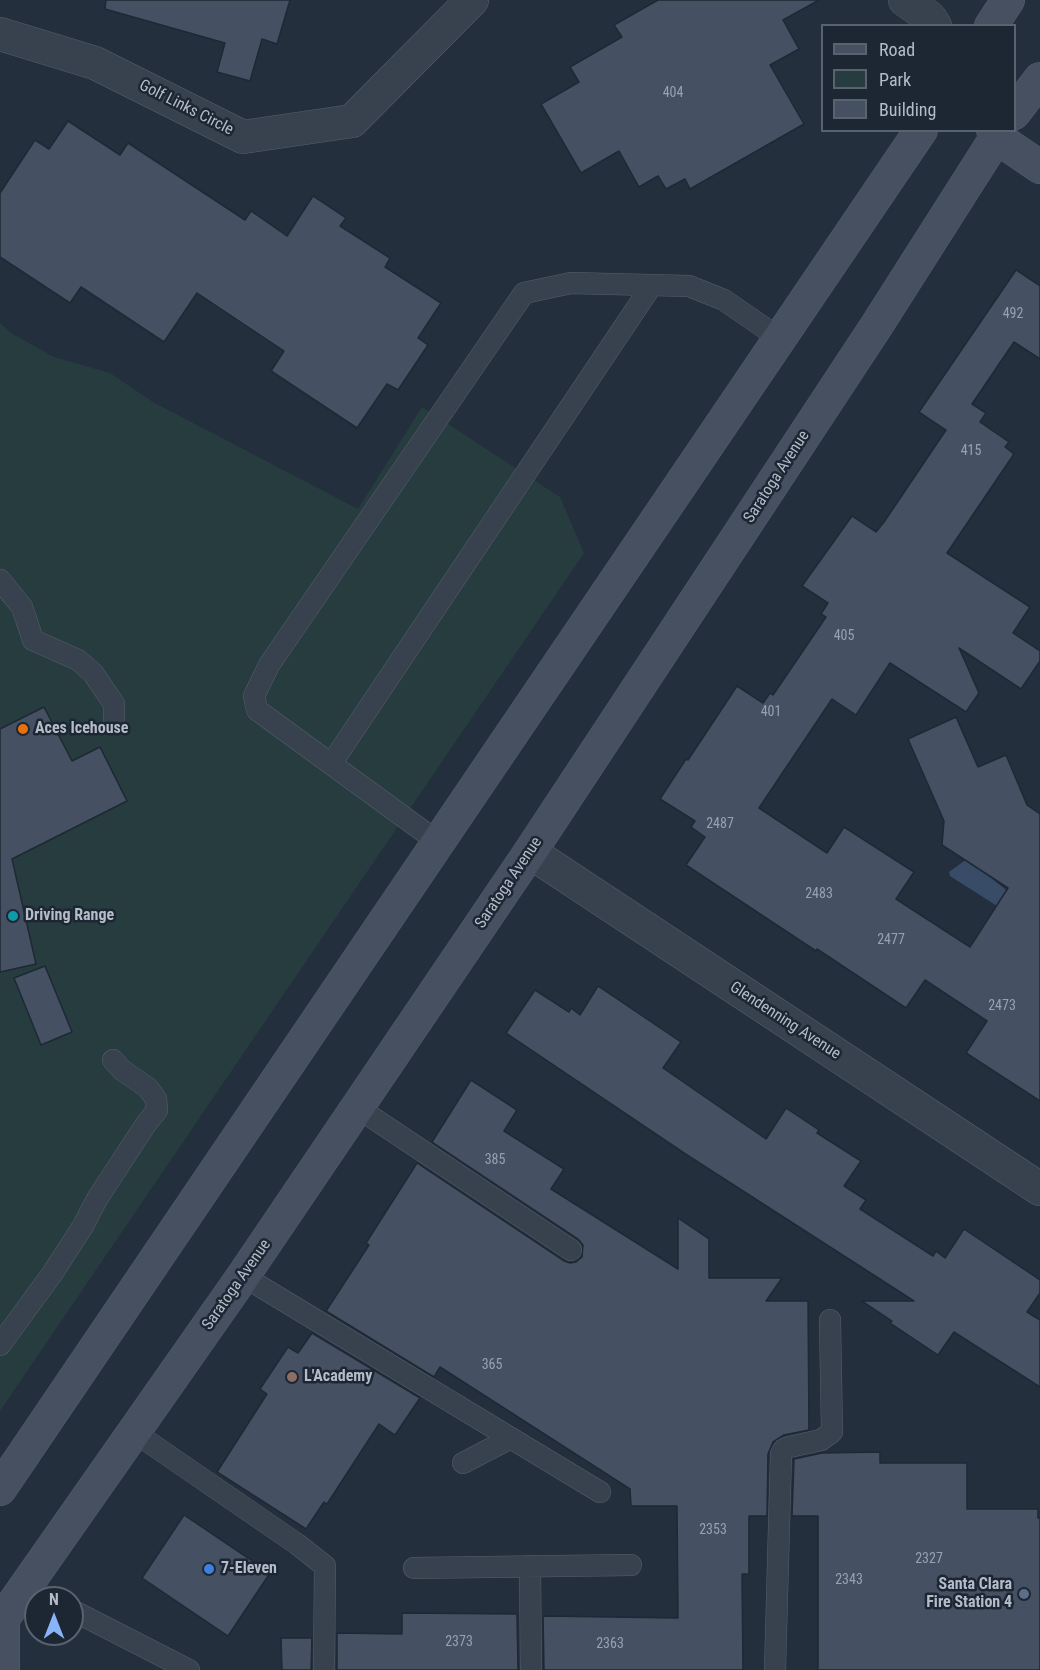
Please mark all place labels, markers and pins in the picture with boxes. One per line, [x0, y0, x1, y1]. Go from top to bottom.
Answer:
place label: Aces Icehouse [35, 719, 128, 739]
marker: Aces Icehouse [16, 722, 30, 736]
place label: Driving Range [25, 906, 114, 926]
marker: Driving Range [6, 909, 20, 923]
place label: L'Academy [304, 1367, 372, 1387]
marker: L'Academy [285, 1370, 299, 1384]
place label: 7-Eleven [221, 1559, 277, 1579]
marker: 7-Eleven [202, 1562, 216, 1576]
place label: Santa Clara Fire Station 4 [926, 1575, 1012, 1613]
marker: Santa Clara Fire Station 4 [1017, 1587, 1031, 1601]

